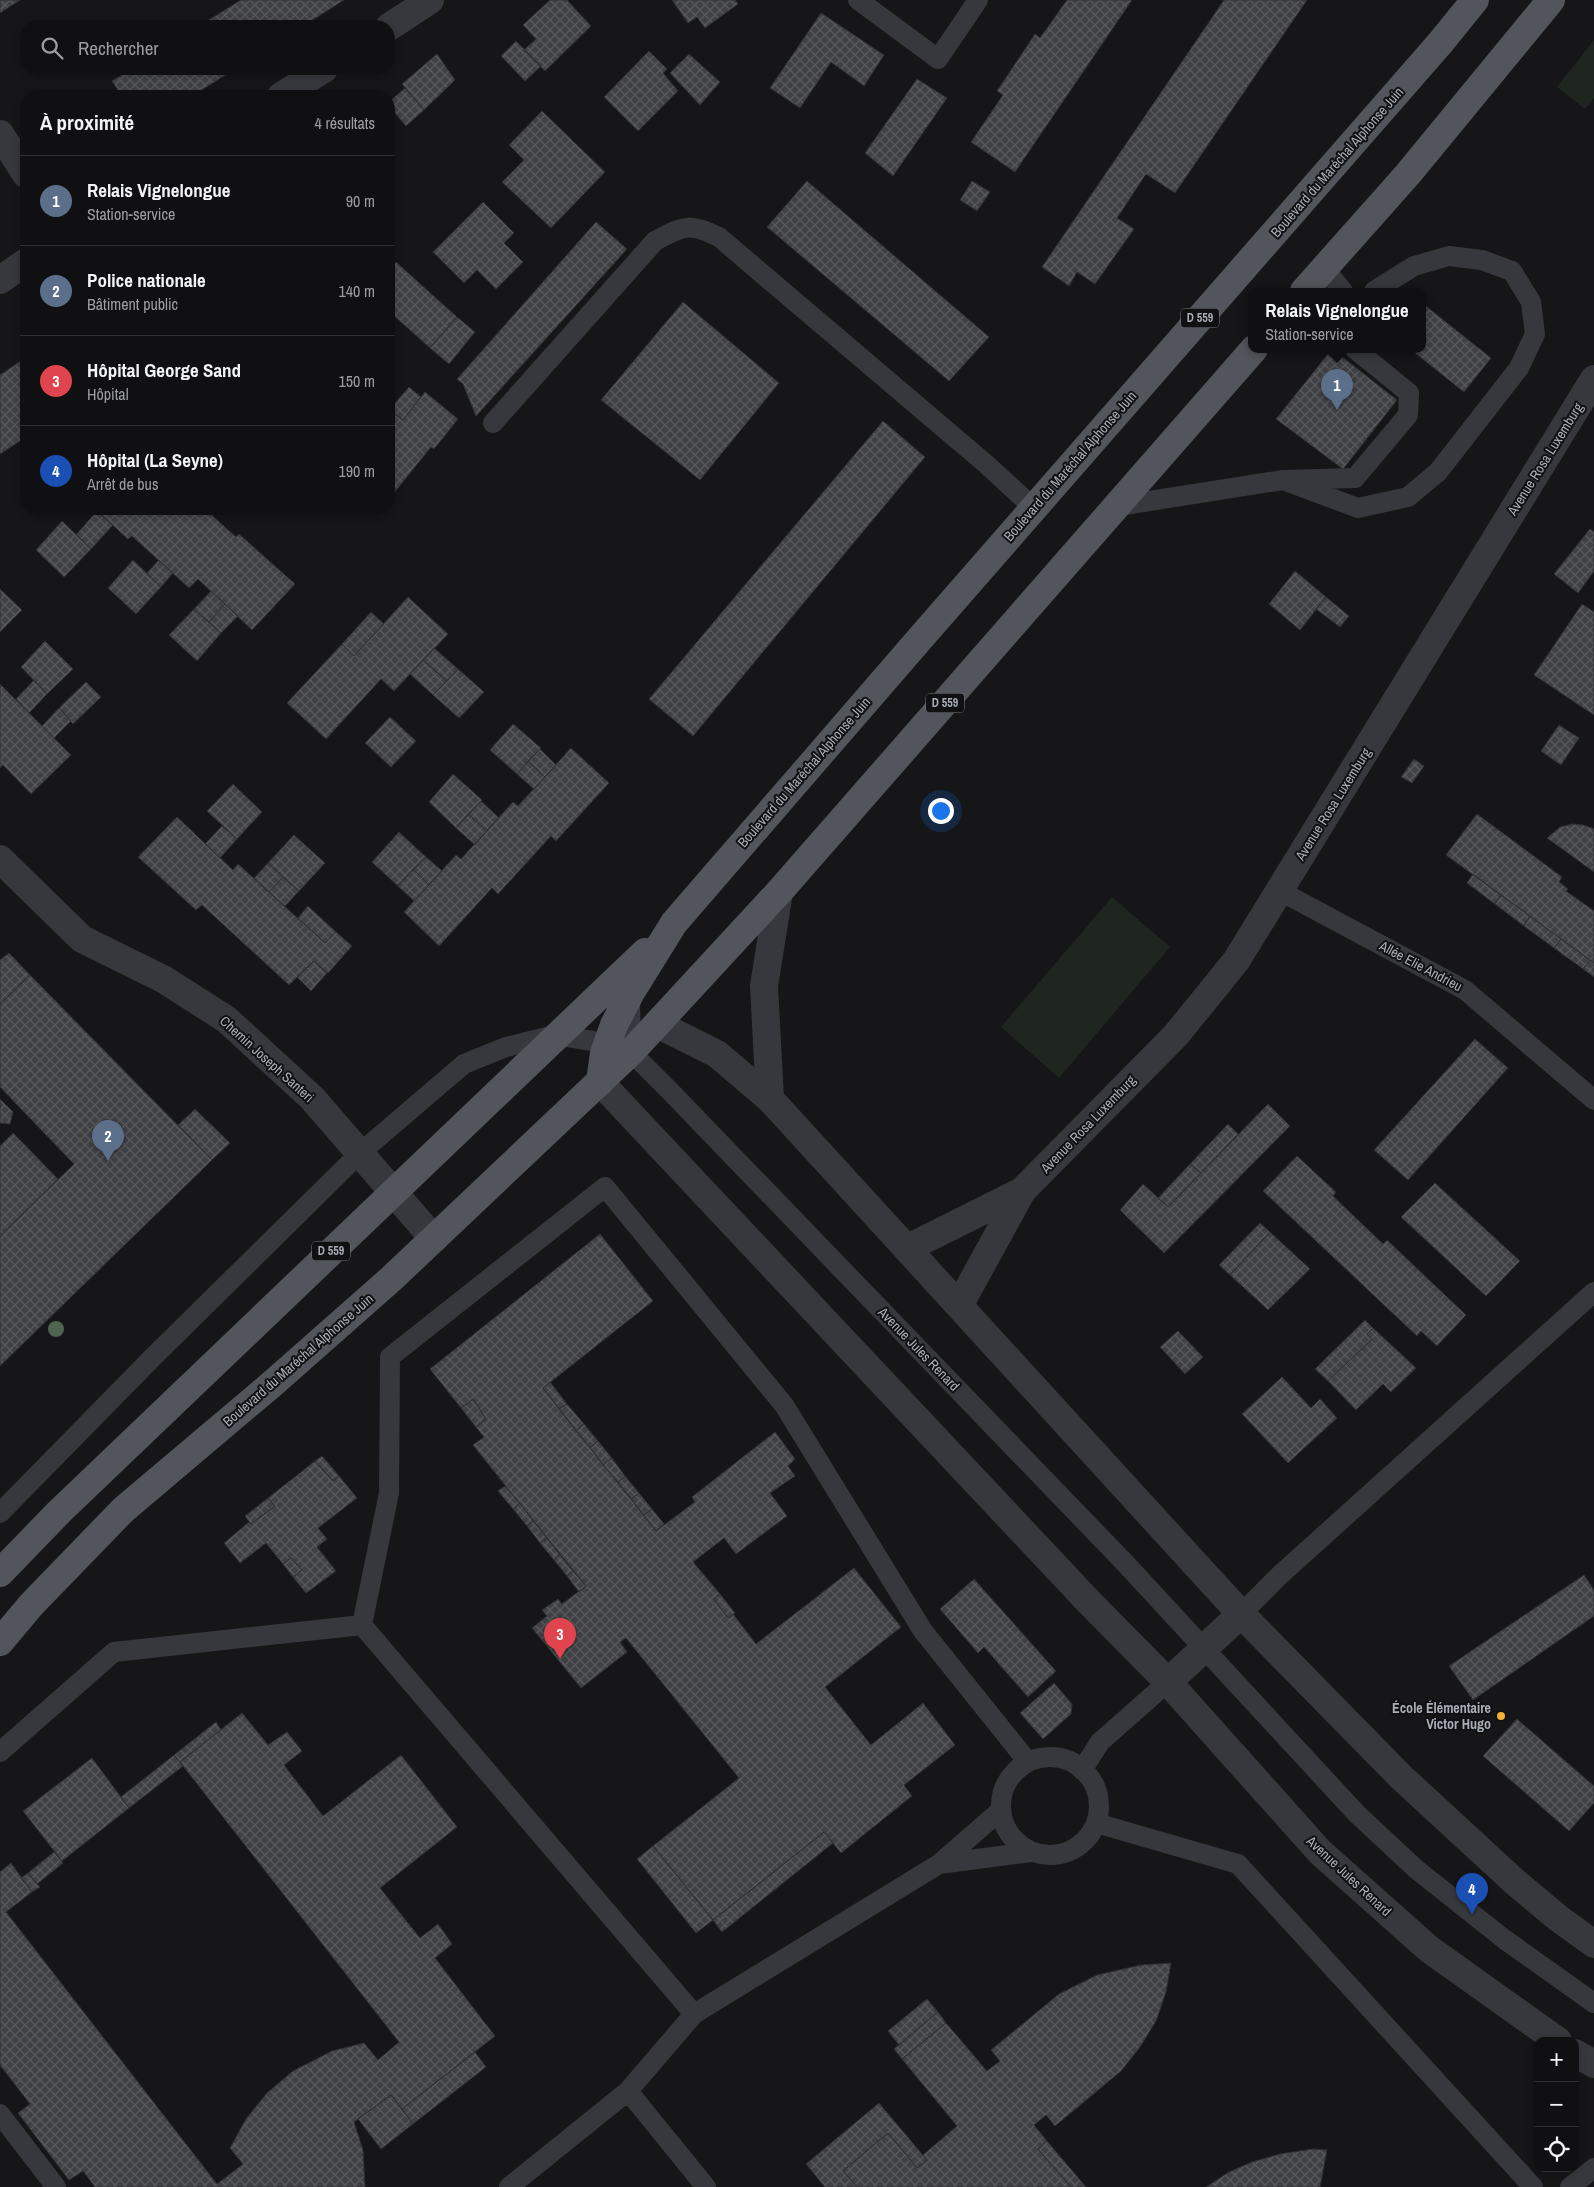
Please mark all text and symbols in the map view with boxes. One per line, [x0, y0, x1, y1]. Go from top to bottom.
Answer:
search box [20, 20, 395, 75]
icon: search [38, 34, 66, 62]
text: Rechercher [78, 35, 159, 61]
street label: Boulevard du Maréchal Alphonse Juin [1267, 83, 1407, 241]
text: À proximité [40, 108, 134, 137]
text: 4 résultats [314, 112, 375, 134]
text: Relais Vignelongue [87, 177, 230, 203]
text: 1 [52, 190, 60, 212]
text: 90 m [346, 190, 375, 212]
text: Station-service [87, 203, 175, 225]
text: Police nationale [87, 267, 206, 293]
text: 2 [52, 280, 60, 302]
text: 140 m [339, 280, 375, 302]
popup [1248, 288, 1426, 353]
text: Bâtiment public [87, 293, 178, 315]
text: Relais Vignelongue [1265, 297, 1409, 323]
road number: D 559 [1181, 308, 1219, 328]
text: Station-service [1265, 323, 1354, 345]
text: Hôpital George Sand [87, 357, 241, 383]
pin: 1 [1321, 369, 1353, 410]
text: 3 [52, 370, 60, 392]
text: 150 m [339, 370, 375, 392]
text: Hôpital [87, 383, 129, 405]
street label: Boulevard du Maréchal Alphonse Juin [1000, 387, 1140, 545]
street label: Avenue Rosa Luxemburg [1503, 399, 1587, 519]
text: Hôpital (La Seyne) [87, 447, 223, 473]
text: 4 [52, 460, 60, 482]
text: 190 m [339, 460, 375, 482]
text: Arrêt de bus [87, 473, 158, 495]
street label: Boulevard du Maréchal Alphonse Juin [734, 693, 874, 851]
road number: D 559 [926, 694, 964, 712]
street label: Avenue Rosa Luxemburg [1291, 744, 1375, 864]
your location [928, 798, 954, 824]
street label: Allée Elie Andrieu [1376, 936, 1466, 995]
street label: Chemin Joseph Santeri [216, 1012, 318, 1106]
street label: Avenue Rosa Luxemburg [1036, 1071, 1140, 1177]
pin: 2 [92, 1120, 124, 1161]
road number: D 559 [312, 1242, 350, 1260]
street label: Boulevard du Maréchal Alphonse Juin [219, 1290, 377, 1430]
street label: Avenue Jules Renard [874, 1303, 964, 1395]
pin: 3 [544, 1618, 576, 1659]
place label: École Élémentaire Victor Hugo [1392, 1699, 1491, 1733]
marker: École Élémentaire Victor Hugo [1495, 1710, 1507, 1722]
street label: Avenue Jules Renard [1302, 1831, 1395, 1920]
pin: 4 [1456, 1873, 1488, 1914]
map controls [1534, 2037, 1579, 2172]
button: + [1534, 2037, 1579, 2082]
button: − [1534, 2082, 1579, 2127]
button: locate [1534, 2127, 1579, 2172]

